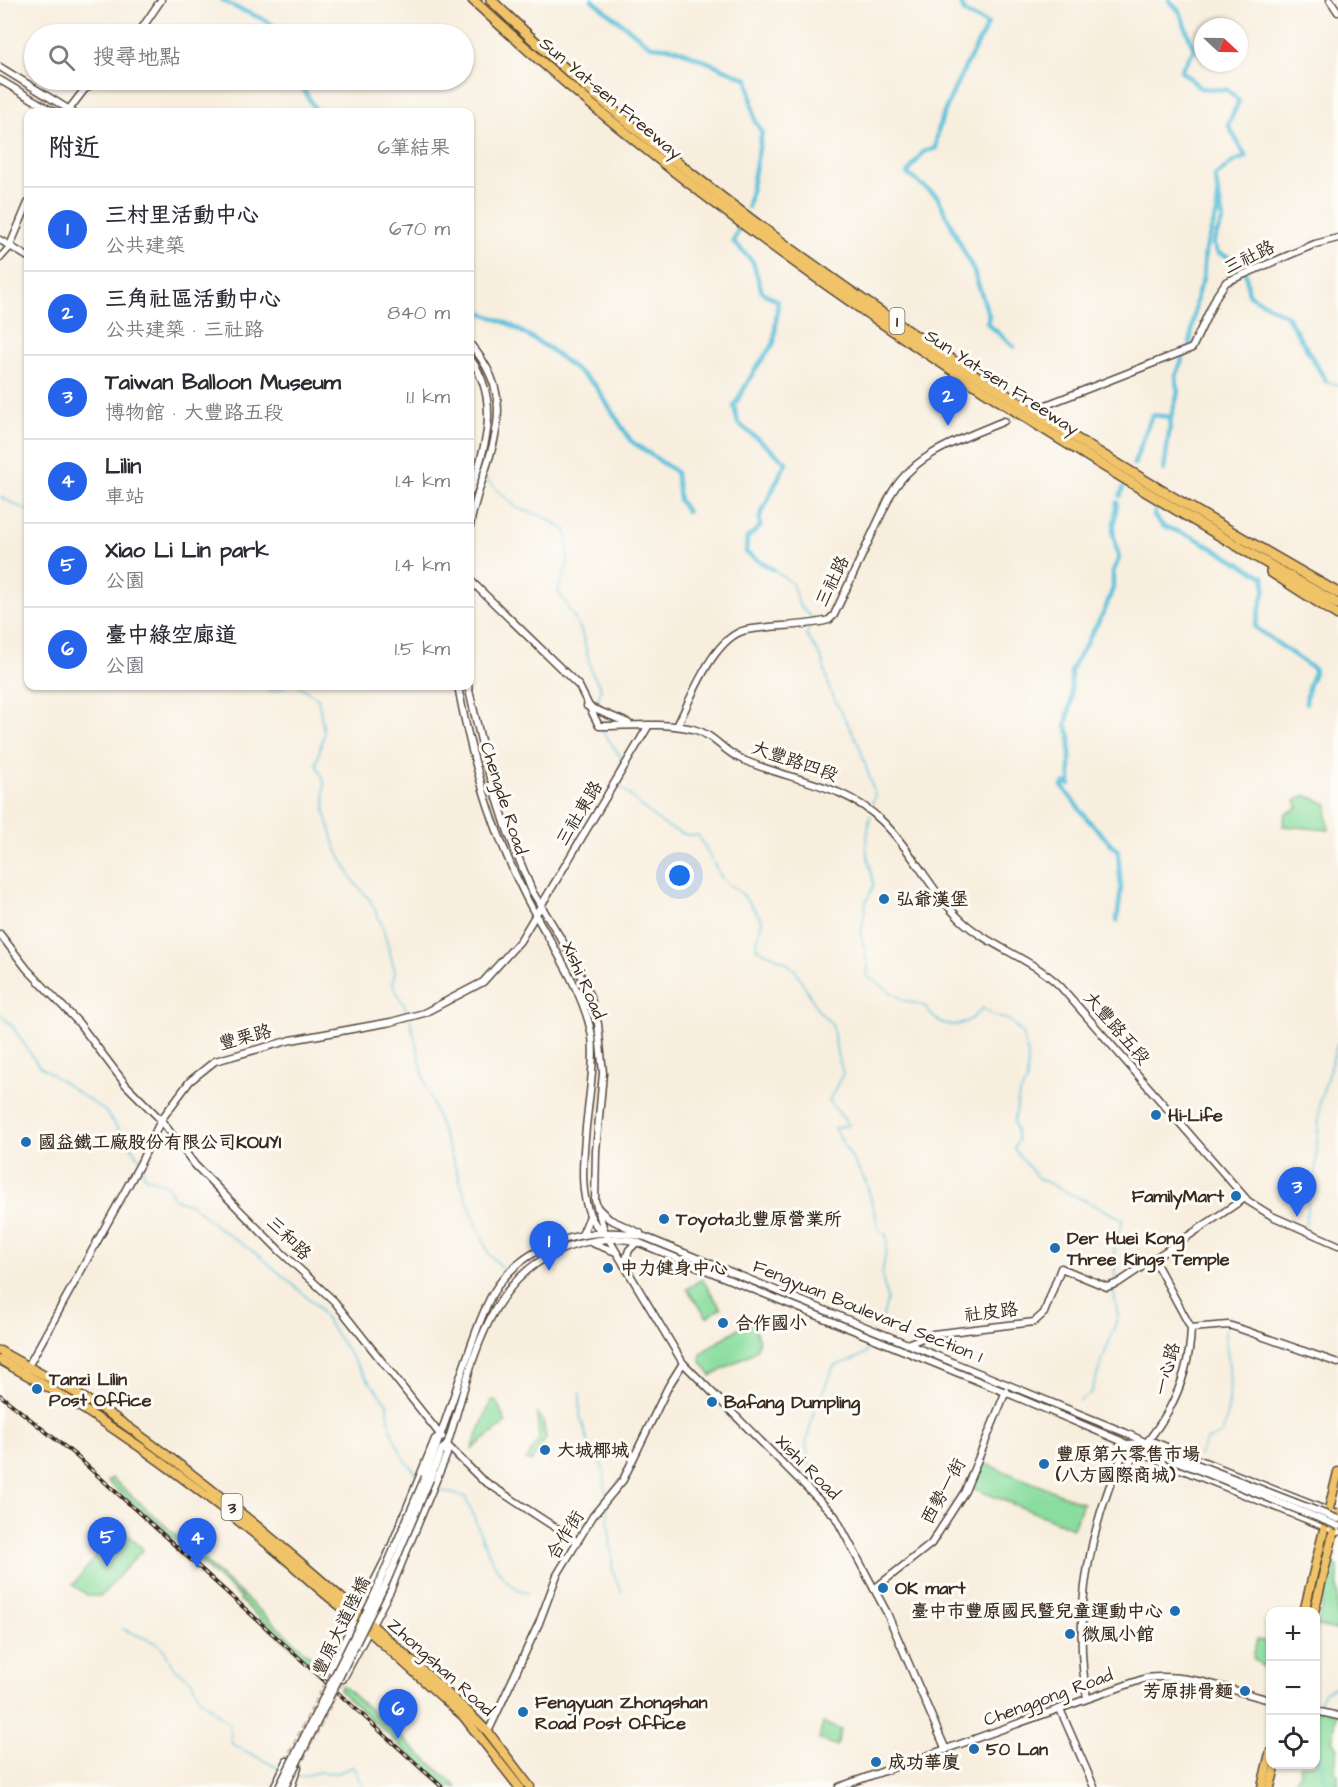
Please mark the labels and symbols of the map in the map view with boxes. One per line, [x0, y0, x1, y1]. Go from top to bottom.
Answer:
north arrow [1194, 18, 1248, 72]
street label: Sun Yat-sen Freeway [533, 31, 687, 166]
street label: 三社路 [1219, 234, 1279, 281]
road number: 1 [890, 308, 904, 334]
street label: Sun Yat-sen Freeway [919, 323, 1084, 443]
pin: 2 [928, 376, 968, 426]
street label: 三社路 [809, 551, 856, 611]
street label: 大豐路四段 [748, 735, 841, 788]
street label: Chengde Road [473, 739, 534, 858]
street label: 三社東路 [550, 776, 609, 851]
your location [665, 861, 694, 890]
place label: 弘爺漢堡 [896, 887, 968, 912]
marker: 弘爺漢堡 [877, 892, 891, 906]
street label: Xishi Road [555, 937, 612, 1023]
street label: 大豐路五段 [1078, 986, 1156, 1070]
street label: 豐栗路 [216, 1018, 274, 1057]
place label: Hi-Life [1168, 1103, 1223, 1128]
marker: Hi-Life [1149, 1108, 1163, 1122]
place label: 國益鐵工廠股份有限公司KOUYI [38, 1130, 282, 1155]
marker: 國益鐵工廠股份有限公司KOUYI [19, 1135, 33, 1149]
pin: 3 [1278, 1168, 1316, 1217]
place label: FamilyMart [1132, 1184, 1225, 1210]
marker: FamilyMart [1229, 1189, 1243, 1203]
place label: Toyota北豐原營業所 [675, 1207, 842, 1233]
street label: 三和路 [261, 1211, 317, 1266]
marker: Toyota北豐原營業所 [657, 1212, 671, 1226]
pin: 1 [530, 1222, 568, 1271]
place label: Der Huei Kong Three Kings Temple [1066, 1226, 1230, 1273]
marker: Der Huei Kong Three Kings Temple [1048, 1241, 1062, 1255]
street label: Fengyuan Boulevard Section 1 [749, 1254, 986, 1370]
place label: 中力健身中心 [620, 1256, 728, 1281]
marker: 中力健身中心 [601, 1261, 615, 1275]
street label: 社皮路 [963, 1297, 1019, 1328]
place label: 合作國小 [735, 1311, 807, 1336]
marker: 合作國小 [716, 1316, 730, 1330]
street label: 一心路 [1148, 1340, 1187, 1398]
place label: Tanzi Lilin Post Office [48, 1367, 152, 1413]
marker: Tanzi Lilin Post Office [30, 1382, 44, 1396]
place label: Bafang Dumpling [724, 1390, 861, 1416]
marker: Bafang Dumpling [705, 1395, 719, 1409]
street label: Xishi Road [770, 1429, 846, 1505]
place label: 大城椰城 [557, 1438, 629, 1463]
place label: 豐原第六零售市場 (八方國際商城) [1055, 1442, 1200, 1488]
marker: 大城椰城 [538, 1443, 552, 1457]
street label: 西勢一街 [915, 1454, 972, 1529]
marker: 豐原第六零售市場 (八方國際商城) [1037, 1457, 1051, 1471]
road number: 3 [222, 1494, 242, 1520]
street label: 合作街 [541, 1506, 590, 1565]
pin: 5 [88, 1518, 126, 1567]
pin: 4 [178, 1518, 216, 1568]
street label: 豐原大道陸橋 [307, 1572, 376, 1680]
place label: OK mart [895, 1576, 966, 1601]
marker: OK mart [876, 1581, 890, 1595]
place label: 臺中市豐原國民暨兒童運動中心 [911, 1599, 1163, 1624]
marker: 臺中市豐原國民暨兒童運動中心 [1168, 1604, 1182, 1618]
street label: Zhongshan Road [381, 1613, 500, 1723]
place label: 微風小館 [1082, 1622, 1154, 1647]
marker: 微風小館 [1063, 1627, 1077, 1641]
street label: Chenggong Road [980, 1662, 1117, 1733]
place label: 芳原排骨麵 [1143, 1679, 1233, 1704]
marker: 芳原排骨麵 [1238, 1684, 1252, 1698]
pin: 6 [378, 1690, 418, 1739]
place label: Fengyuan Zhongshan Road Post Office [535, 1690, 707, 1736]
marker: Fengyuan Zhongshan Road Post Office [516, 1705, 530, 1719]
place label: 50 Lan [986, 1737, 1048, 1762]
marker: 50 Lan [967, 1742, 981, 1756]
place label: 成功華廈 [888, 1750, 960, 1775]
marker: 成功華廈 [869, 1755, 883, 1769]

